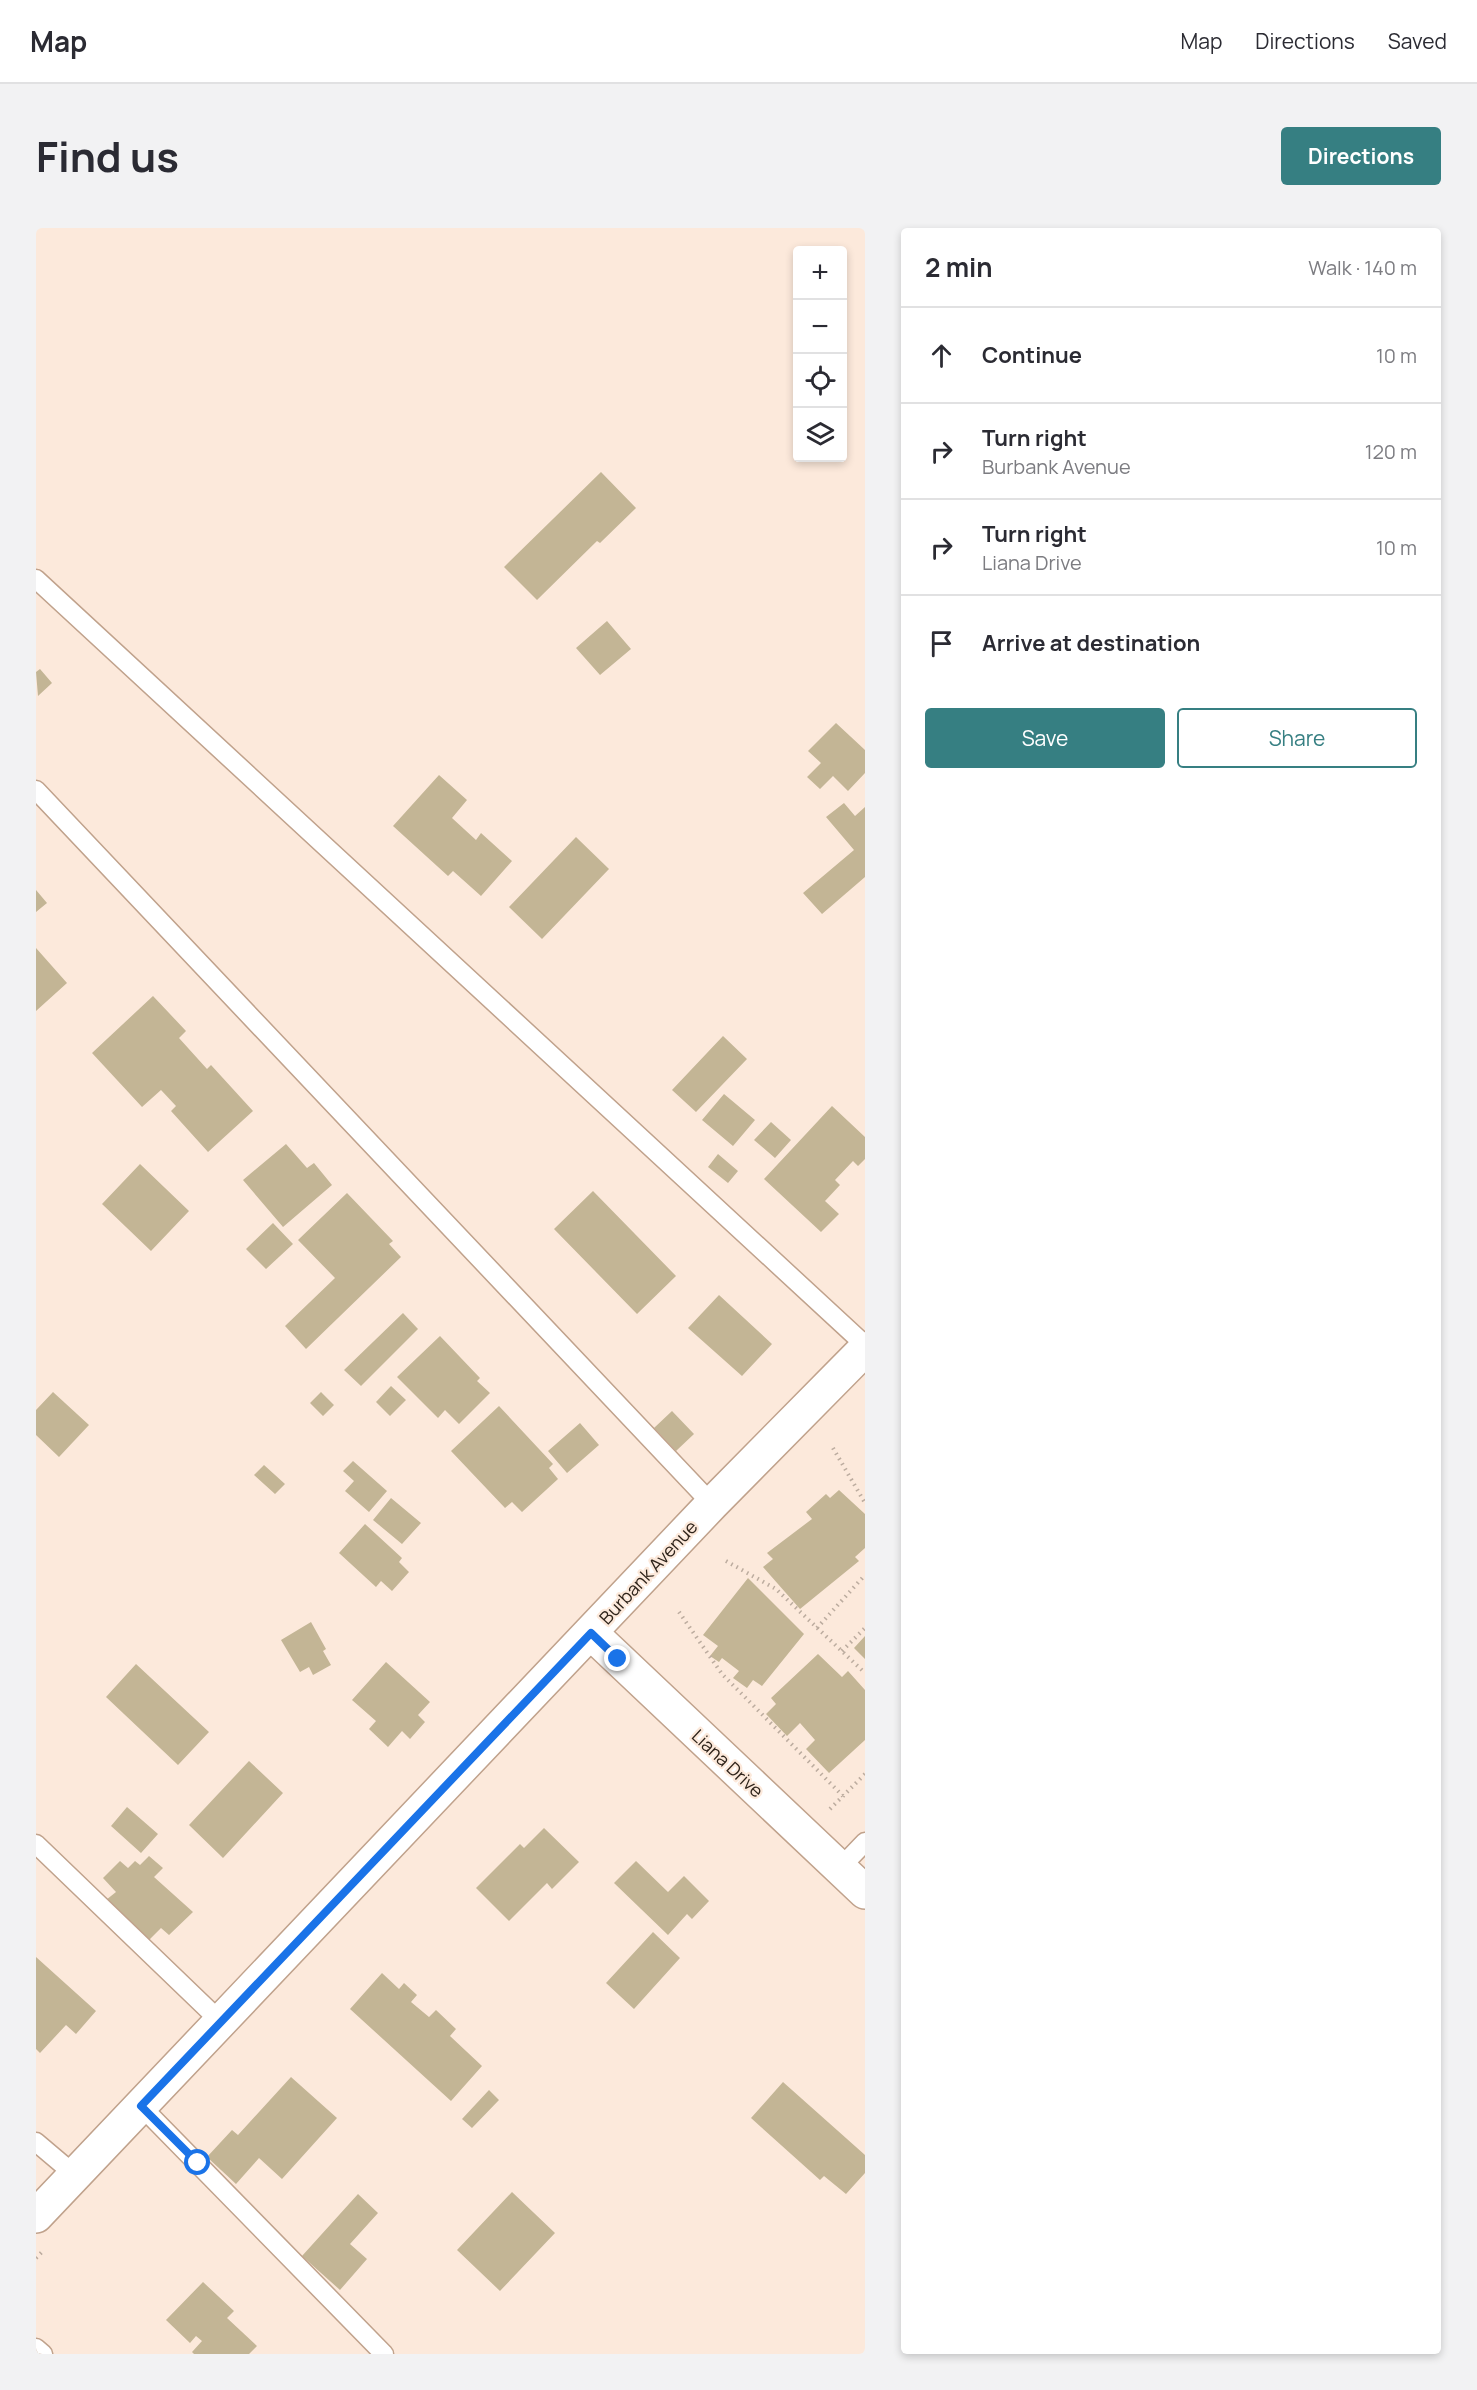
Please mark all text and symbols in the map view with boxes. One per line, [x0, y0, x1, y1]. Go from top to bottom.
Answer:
text: Map [30, 22, 87, 60]
text: Map [1181, 27, 1222, 55]
text: Directions [1255, 27, 1355, 55]
text: Saved [1388, 27, 1447, 55]
text: Find us [36, 127, 179, 185]
button: Directions [1281, 127, 1441, 185]
map controls [793, 246, 847, 462]
button: + [793, 246, 847, 300]
text: 2 min [925, 249, 993, 285]
text: Walk · 140 m [1308, 254, 1417, 281]
button: − [793, 300, 847, 354]
icon: ahead [925, 339, 958, 372]
text: Continue [982, 340, 1082, 370]
text: 10 m [1376, 342, 1417, 369]
button: locate [793, 354, 847, 408]
button: layers [793, 408, 847, 462]
text: Turn right [982, 423, 1087, 453]
icon: right [925, 435, 958, 468]
text: 120 m [1365, 438, 1417, 465]
text: Burbank Avenue [982, 453, 1131, 480]
text: Turn right [982, 519, 1087, 549]
icon: right [925, 531, 958, 564]
text: 10 m [1376, 534, 1417, 561]
text: Liana Drive [982, 549, 1082, 576]
icon: arrive [925, 627, 958, 660]
text: Arrive at destination [982, 628, 1200, 658]
button: Save [925, 708, 1165, 768]
button: Share [1177, 708, 1417, 768]
street label: Burbank Avenue [594, 1515, 702, 1629]
route end [604, 1645, 630, 1671]
street label: Liana Drive [687, 1724, 769, 1802]
route start [184, 2149, 210, 2175]

